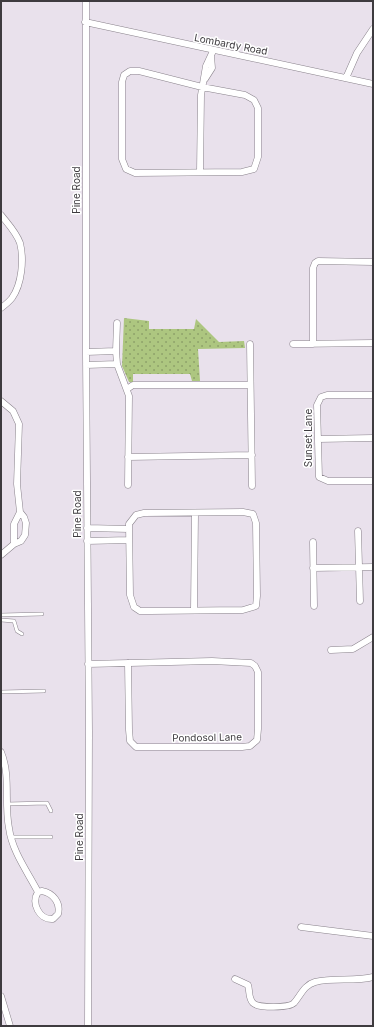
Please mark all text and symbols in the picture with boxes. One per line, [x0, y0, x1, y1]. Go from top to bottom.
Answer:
street label: Lombardy Road [193, 31, 269, 57]
street label: Pine Road [70, 166, 82, 214]
street label: Sunset Lane [302, 409, 314, 467]
street label: Pine Road [71, 490, 83, 538]
street label: Pondosol Lane [172, 730, 242, 744]
street label: Pine Road [73, 813, 85, 861]

